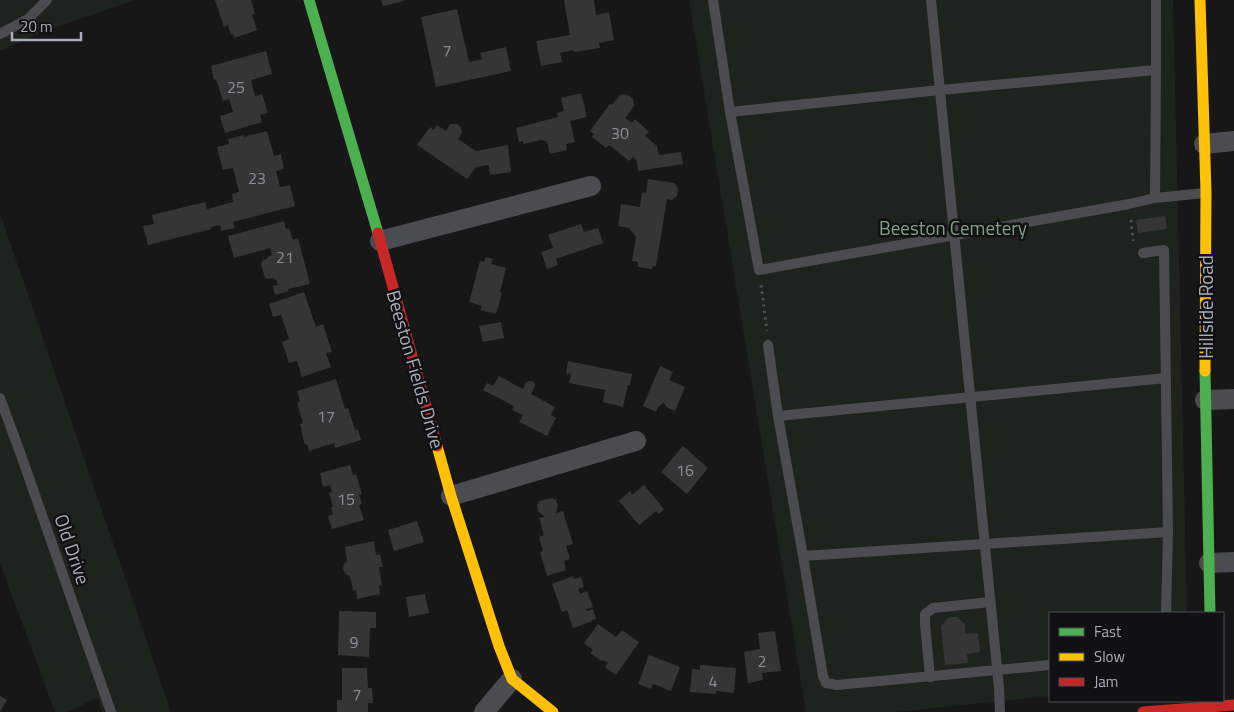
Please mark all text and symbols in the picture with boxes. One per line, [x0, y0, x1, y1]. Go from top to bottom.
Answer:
scale bar [12, 10, 81, 42]
text: 20 m [20, 15, 53, 38]
house number: 7 [443, 38, 451, 62]
house number: 25 [227, 75, 245, 99]
house number: 30 [611, 121, 629, 145]
house number: 23 [248, 166, 266, 190]
park label: Beeston Cemetery [879, 213, 1027, 242]
house number: 21 [276, 245, 294, 269]
street label: Hillside Road [1191, 255, 1220, 359]
street label: Beeston Fields Drive [380, 286, 452, 452]
house number: 17 [317, 404, 335, 428]
house number: 16 [676, 458, 694, 482]
house number: 15 [337, 487, 355, 511]
street label: Old Drive [47, 510, 99, 588]
legend [1049, 612, 1224, 702]
text: Fast [1094, 620, 1122, 643]
house number: 9 [350, 630, 359, 654]
text: Slow [1094, 645, 1125, 668]
house number: 2 [758, 649, 766, 673]
house number: 4 [709, 669, 718, 693]
text: Jam [1094, 670, 1118, 693]
house number: 7 [353, 682, 361, 706]

